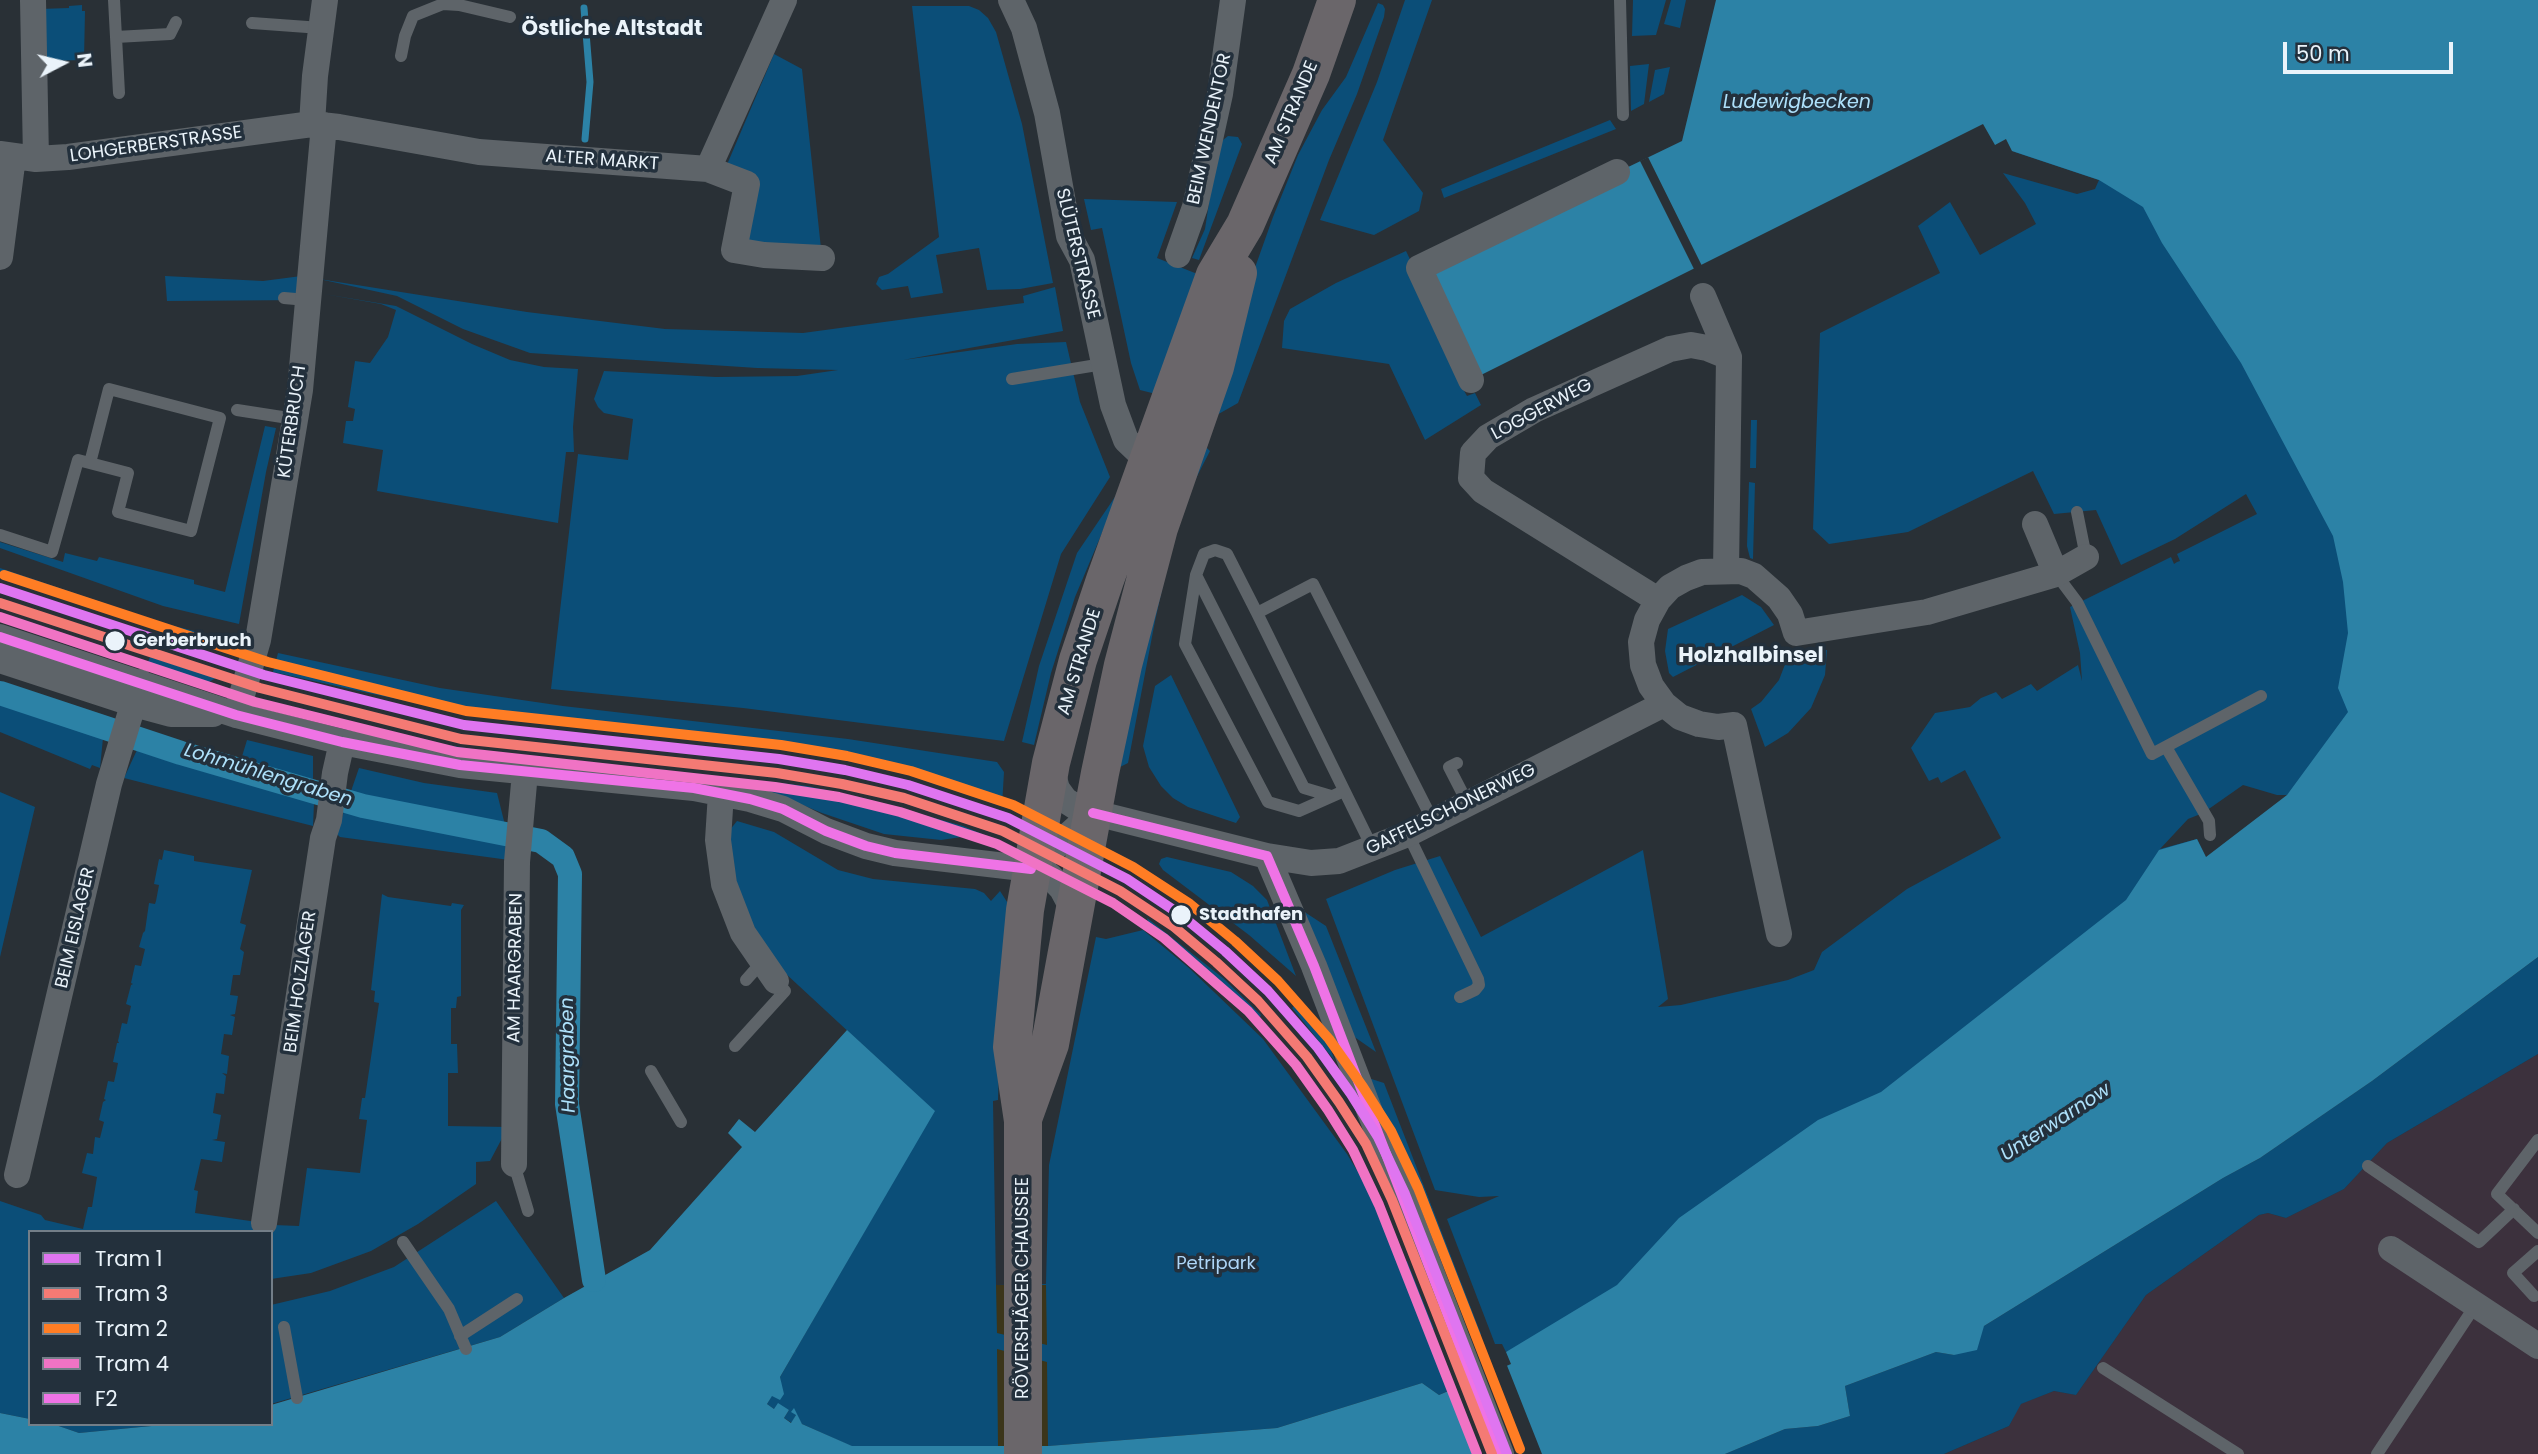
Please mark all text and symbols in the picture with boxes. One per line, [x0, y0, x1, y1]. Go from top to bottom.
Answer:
district label: Östliche Altstadt [522, 17, 702, 43]
north arrow [28, 28, 98, 98]
scale bar [2286, 28, 2456, 72]
text: 50 m [2296, 39, 2350, 68]
street label: BEIM WENDENTOR [1183, 51, 1237, 207]
text: N [70, 52, 99, 69]
street label: AM STRANDE [1260, 58, 1324, 168]
water label: Ludewigbecken [1723, 92, 1871, 114]
street label: LOHGERBERSTRASSE [69, 122, 243, 168]
street label: ALTER MARKT [545, 146, 659, 176]
street label: SLÜTERSTRASSE [1050, 186, 1104, 322]
street label: KÜTERBRUCH [274, 364, 312, 480]
street label: LOGGERWEG [1488, 374, 1596, 446]
street label: AM STRANDE [1054, 606, 1106, 718]
marker: Gerberbruch [103, 629, 127, 653]
place label: Gerberbruch [133, 630, 252, 652]
district label: Holzhalbinsel [1678, 644, 1824, 670]
water label: Lohmühlengraben [181, 740, 355, 812]
street label: GAFFELSCHONERWEG [1363, 760, 1539, 860]
street label: BEIM EISLAGER [52, 865, 100, 991]
street label: AM HAARGRABEN [504, 893, 528, 1043]
marker: Stadthafen [1169, 903, 1193, 927]
place label: Stadthafen [1199, 904, 1303, 926]
street label: BEIM HOLZLAGER [280, 910, 322, 1054]
water label: Haargraben [557, 997, 581, 1113]
water label: Unterwarnow [1997, 1079, 2115, 1167]
street label: RÖVERSHÄGER CHAUSSEE [1012, 1177, 1034, 1399]
legend [28, 1230, 273, 1426]
text: Tram 1 [95, 1244, 162, 1273]
park label: Petripark [1176, 1253, 1256, 1275]
text: Tram 3 [95, 1279, 168, 1308]
text: Tram 2 [95, 1314, 168, 1343]
text: Tram 4 [95, 1349, 169, 1378]
text: F2 [95, 1384, 118, 1413]

